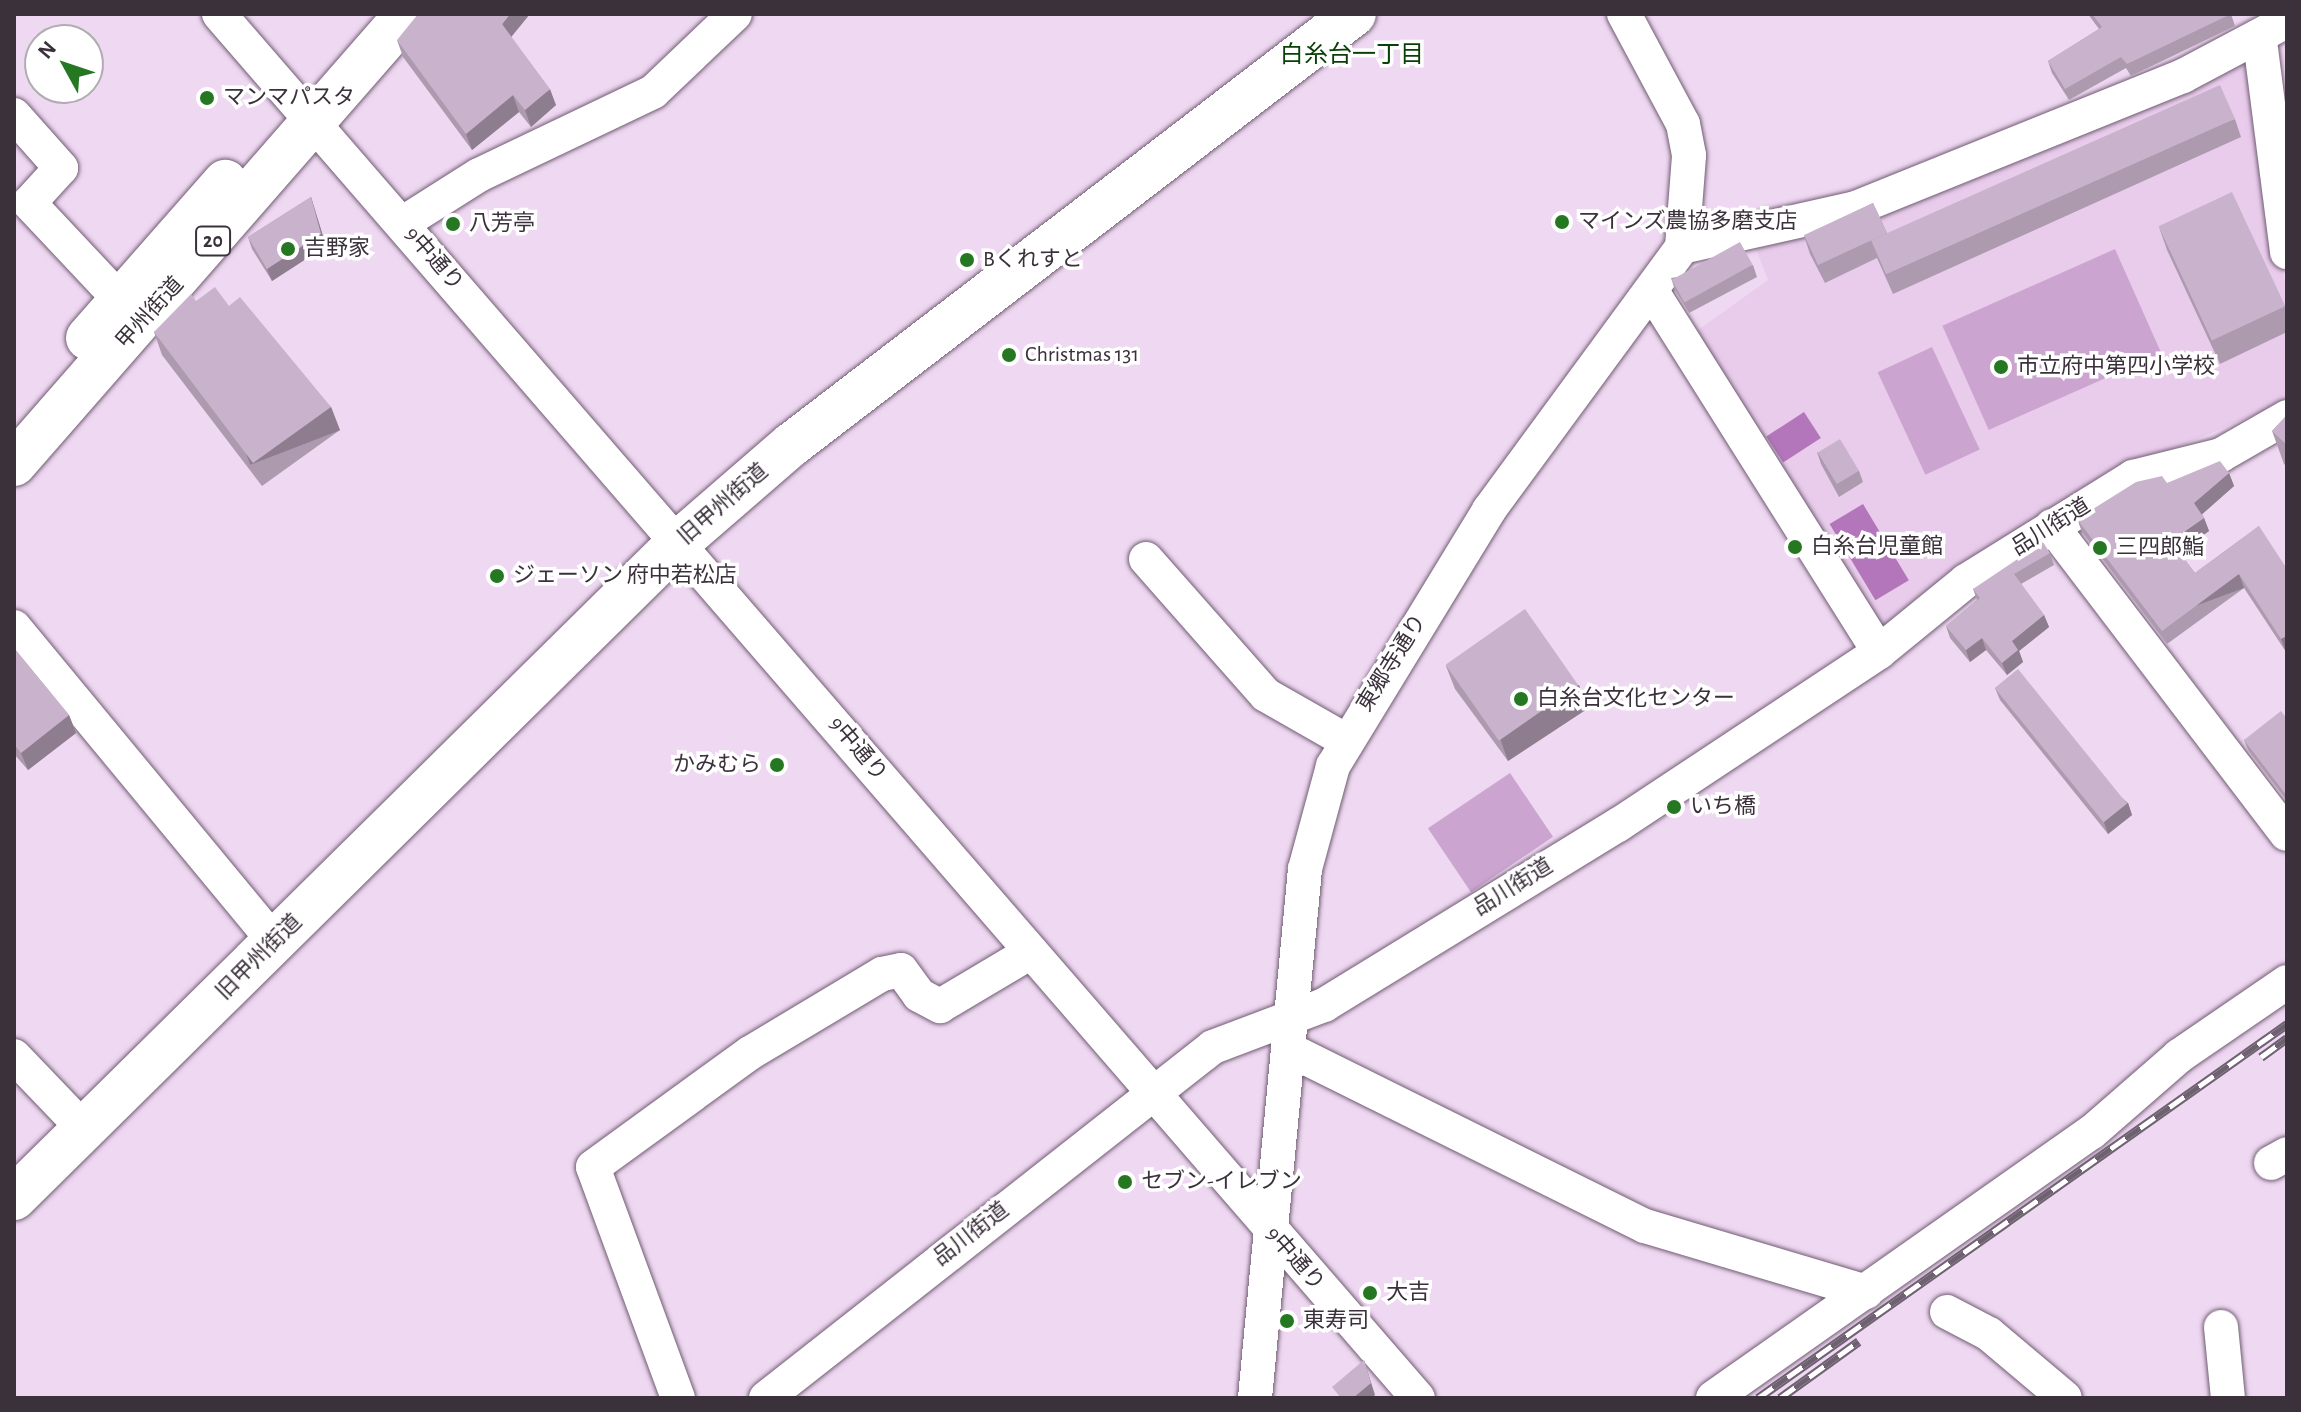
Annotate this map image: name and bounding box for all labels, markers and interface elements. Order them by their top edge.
north arrow [24,24,104,104]
text: N [34,37,60,63]
district label: 白糸台一丁目 [1280,42,1424,70]
place label: マンマパスタ [223,85,355,111]
marker: マンマパスタ [198,89,216,107]
place label: マインズ農協多磨支店 [1578,209,1798,235]
place label: 八芳亭 [469,211,535,237]
marker: マインズ農協多磨支店 [1553,213,1571,231]
marker: 八芳亭 [444,215,462,233]
street label: 9中通り [399,222,469,296]
road number: 20 [195,225,231,257]
place label: 吉野家 [304,236,370,262]
marker: 吉野家 [279,240,297,258]
place label: Bくれすと [983,247,1083,273]
marker: Bくれすと [958,251,976,269]
street label: 甲州街道 [111,271,189,355]
place label: Christmas 131 [1025,342,1139,368]
marker: Christmas 131 [1000,346,1018,364]
place label: 市立府中第四小学校 [2017,354,2215,380]
marker: 市立府中第四小学校 [1992,358,2010,376]
street label: 旧甲州街道 [673,458,773,550]
street label: 品川街道 [2007,492,2095,562]
place label: 白糸台児童館 [1811,534,1943,560]
place label: 三四郎鮨 [2116,535,2204,561]
marker: 白糸台児童館 [1786,538,1804,556]
marker: 三四郎鮨 [2091,539,2109,557]
place label: ジェーソン 府中若松店 [513,563,737,589]
marker: ジェーソン 府中若松店 [488,567,506,585]
street label: 東郷寺通り [1352,609,1432,717]
place label: 白糸台文化センター [1537,686,1735,712]
marker: 白糸台文化センター [1512,690,1530,708]
street label: 9中通り [823,711,893,787]
place label: かみむら [673,752,761,778]
marker: かみむら [768,756,786,774]
place label: いち橋 [1690,794,1756,820]
marker: いち橋 [1665,798,1683,816]
street label: 品川街道 [1469,852,1557,922]
street label: 旧甲州街道 [211,909,307,1005]
place label: セブン-イレブン [1141,1169,1302,1195]
marker: セブン-イレブン [1116,1173,1134,1191]
street label: 品川街道 [928,1197,1014,1271]
street label: 9中通り [1260,1222,1330,1296]
place label: 大吉 [1386,1280,1430,1306]
marker: 大吉 [1361,1284,1379,1302]
place label: 東寿司 [1303,1308,1369,1334]
marker: 東寿司 [1278,1312,1296,1330]

